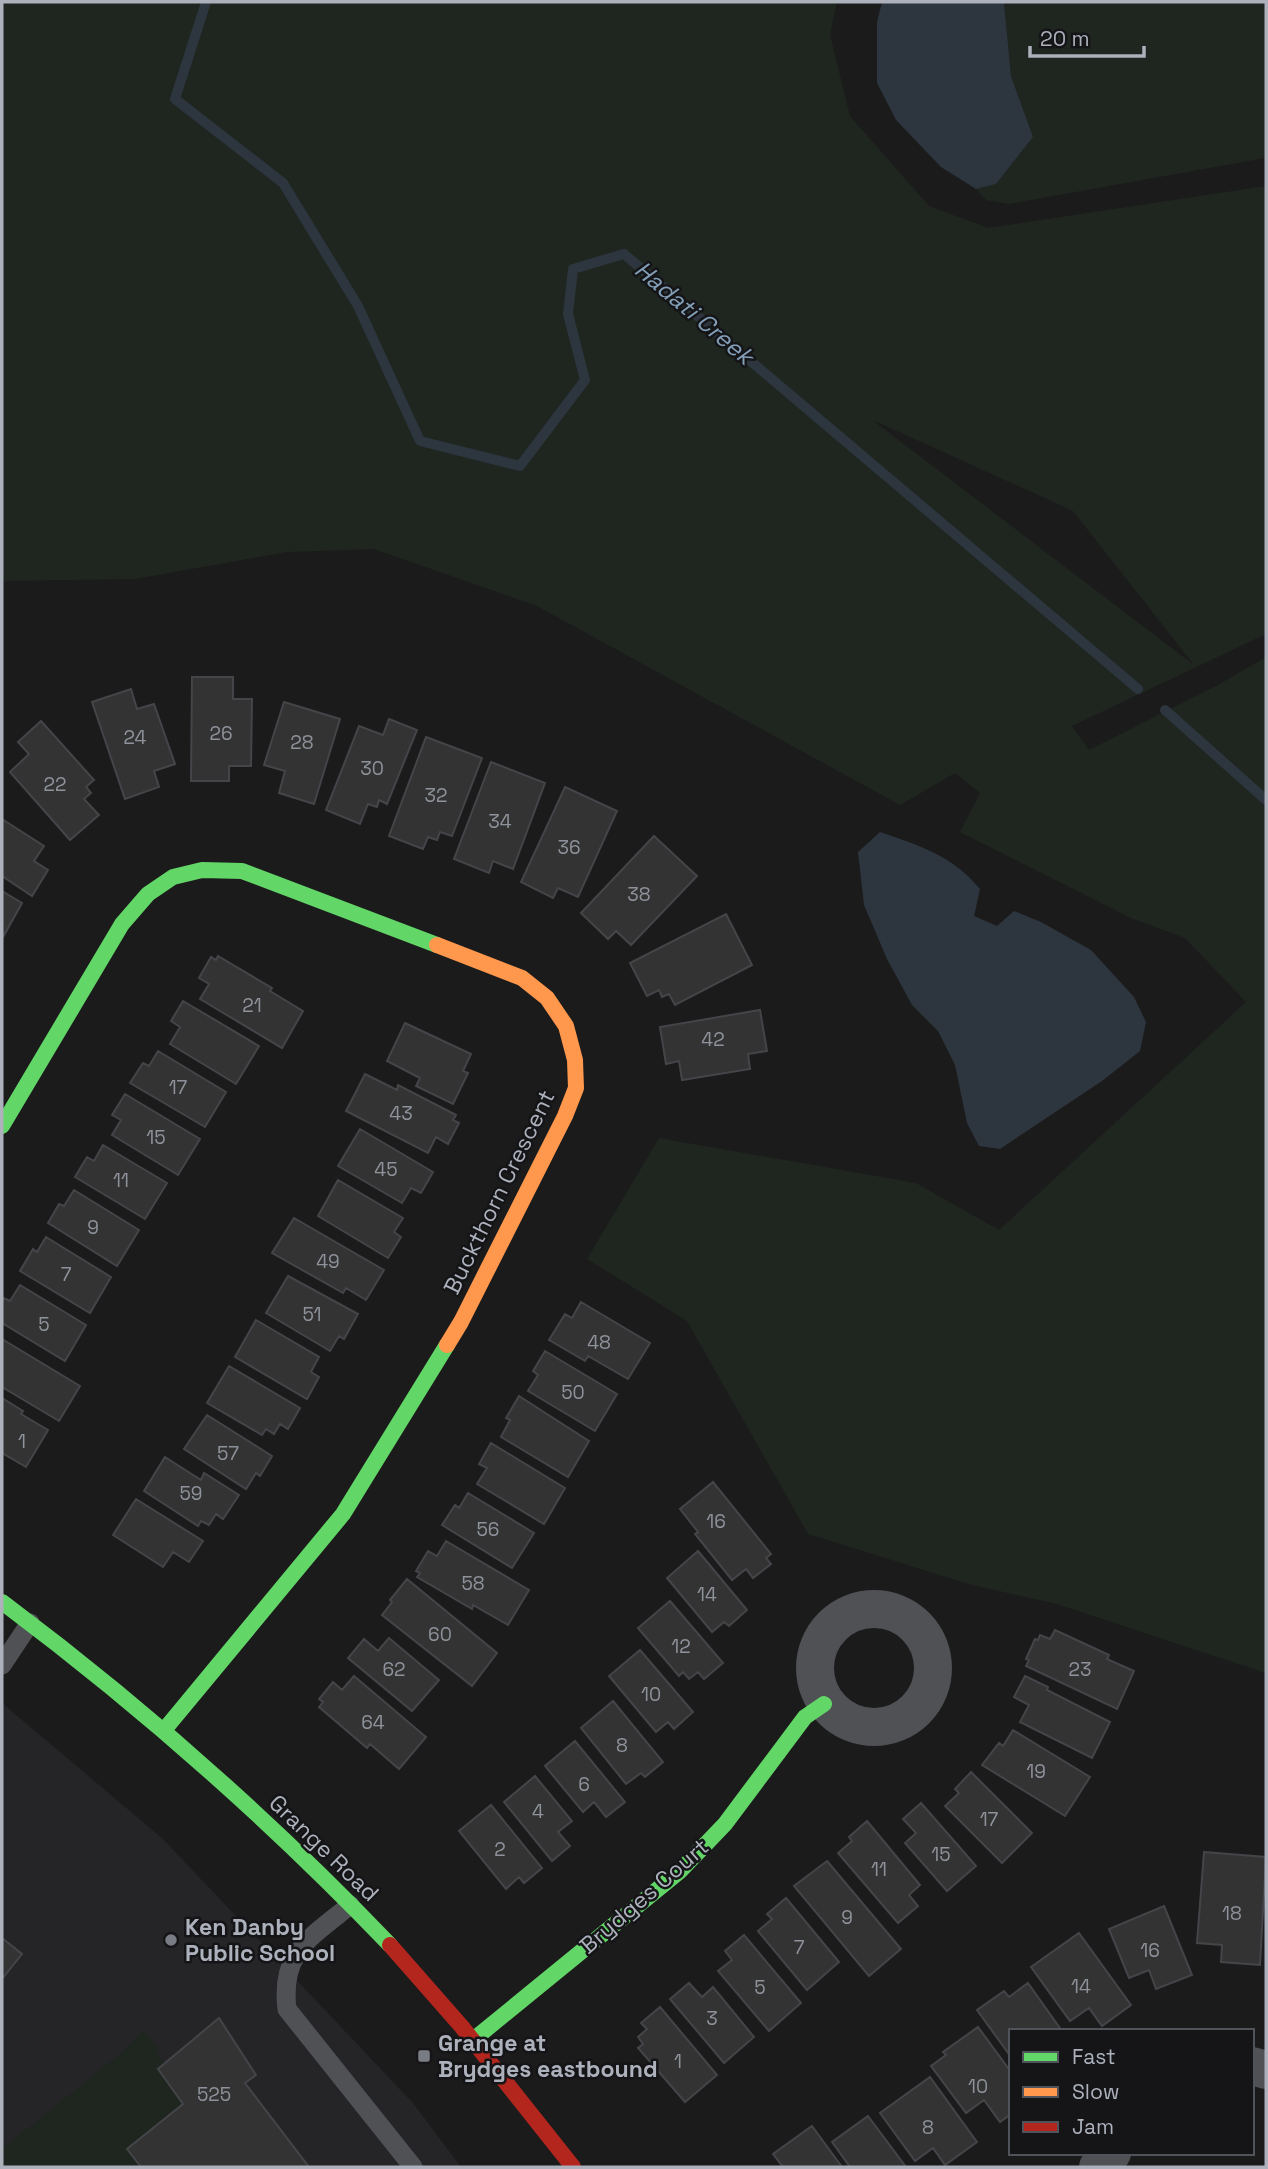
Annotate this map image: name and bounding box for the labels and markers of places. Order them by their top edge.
place label: Ken Danby Public School [185,1912,335,1968]
marker: Ken Danby Public School [163,1932,179,1948]
place label: Grange at Brydges eastbound [438,2028,658,2084]
marker: Grange at Brydges eastbound [416,2048,432,2064]

